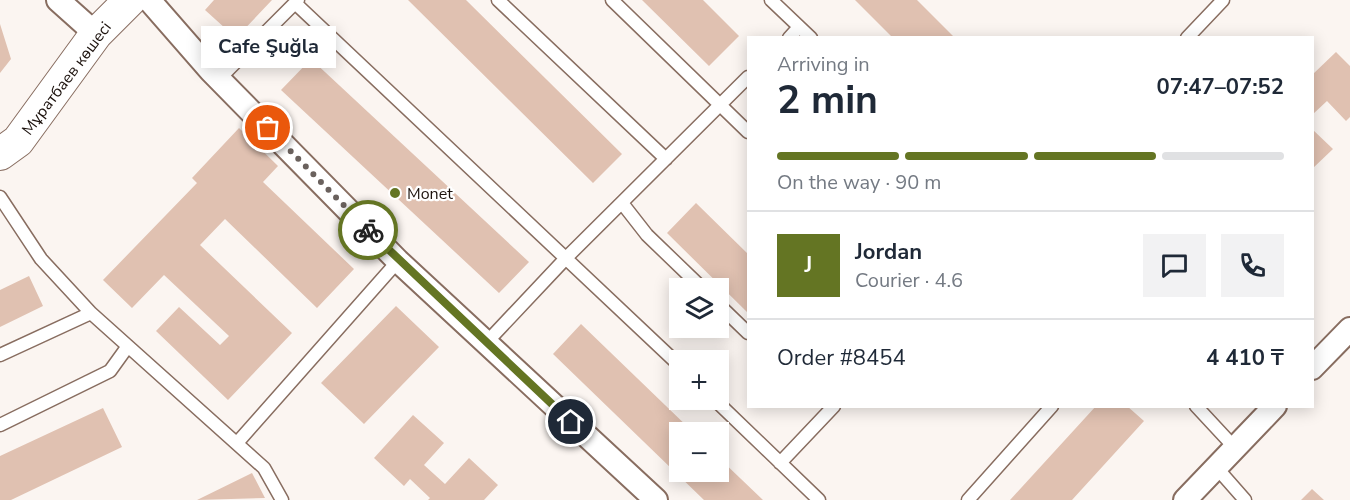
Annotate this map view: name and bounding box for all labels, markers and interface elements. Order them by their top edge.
street label: Мұратбаев көшесі [17,17,117,140]
callout: Cafe Şuğla [200,26,336,68]
text: Cafe Şuğla [218,33,319,60]
text: Arriving in [777,51,870,78]
text: 07:47–07:52 [1156,72,1284,102]
text: 2 min [777,74,878,127]
pin [242,102,293,153]
icon: bag [251,111,284,144]
text: On the way · 90 m [777,169,941,196]
place label: Monet [407,183,453,205]
marker: Monet [388,186,402,200]
courier [338,200,398,260]
icon: bike [352,214,385,247]
button: chat [1143,234,1206,297]
button: phone [1221,234,1284,297]
text: Jordan [855,237,922,267]
text: J [805,250,812,280]
text: Courier · 4.6 [855,267,963,294]
map controls [669,278,729,482]
button: layers [669,278,729,338]
text: Order #8454 [777,343,906,373]
text: 4 410 ₸ [1206,343,1284,373]
button: + [669,350,729,410]
pin [545,396,596,447]
icon: home [554,405,587,438]
button: − [669,422,729,482]

